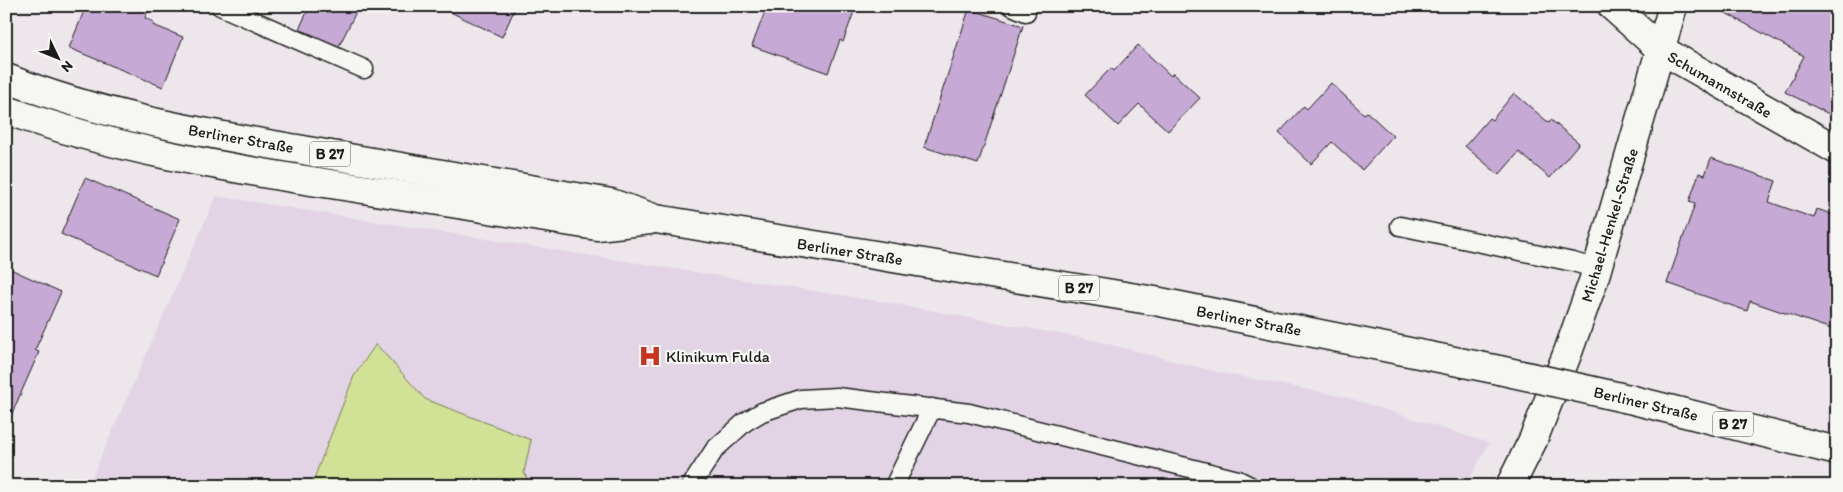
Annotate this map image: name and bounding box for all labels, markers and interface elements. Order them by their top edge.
north arrow [32,32,82,82]
street label: Schumannstraße [1664,47,1775,122]
text: N [58,57,77,76]
street label: Berliner Straße [187,120,295,157]
road number: B 27 [310,142,350,166]
street label: Michael-Henkel-Straße [1577,146,1642,304]
street label: Berliner Straße [796,234,904,269]
road number: B 27 [1059,276,1099,300]
street label: Berliner Straße [1195,301,1303,340]
hospital icon: Klinikum Fulda [637,343,663,369]
place label: Klinikum Fulda [666,347,770,366]
street label: Berliner Straße [1592,382,1700,425]
road number: B 27 [1713,412,1753,436]

